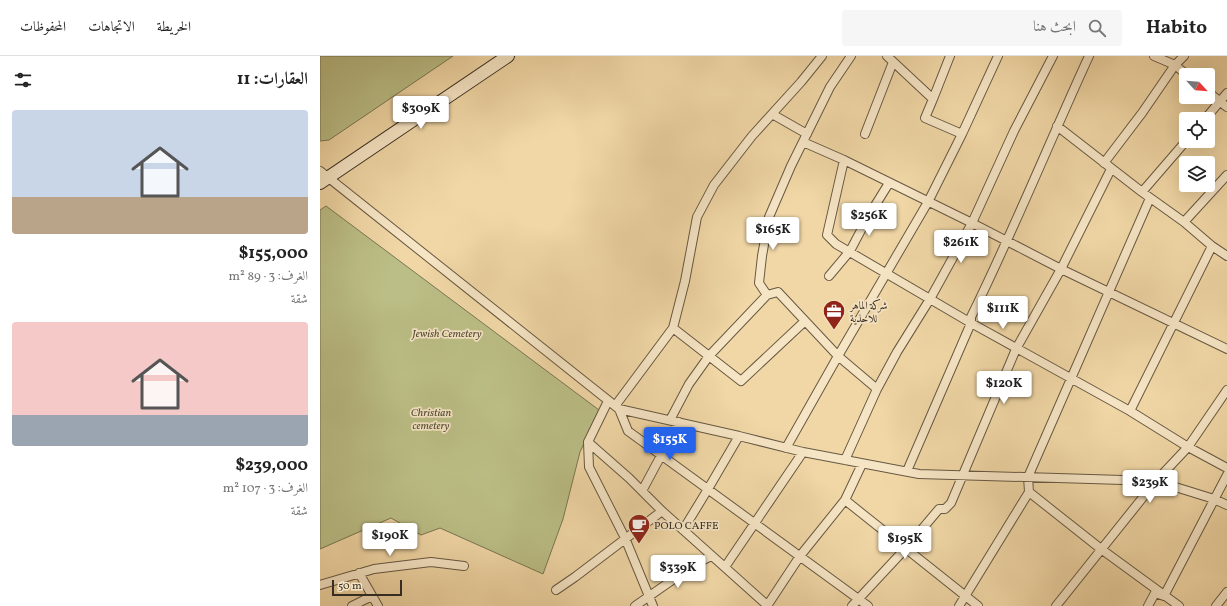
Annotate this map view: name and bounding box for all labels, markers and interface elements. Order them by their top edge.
search box [842,10,1122,46]
text: Habito [1146,15,1207,41]
text: ابحث هنا [1033,17,1076,38]
icon: search [1086,17,1108,39]
text: المحفوظات [20,18,66,37]
text: الاتجاهات [88,18,135,37]
text: الخريطة [157,18,191,37]
text: العقارات: 11 [237,68,308,91]
north arrow [1179,68,1215,104]
map controls [1179,68,1215,192]
icon: filters [12,69,34,91]
pin: $309K [393,96,449,130]
text: $309K [402,100,440,118]
button: locate [1179,112,1215,148]
icon: home [124,136,196,208]
button: layers [1179,156,1215,192]
pin: $256K [841,203,897,237]
text: $256K [851,207,887,225]
pin: $165K [745,217,801,251]
text: $165K [755,221,791,239]
pin: $261K [933,230,989,264]
text: $261K [943,234,979,252]
text: $155,000 [239,242,308,265]
text: الغرف: 3 · 89 m² [229,268,308,286]
text: شقة [291,291,308,309]
pin: $111K [975,296,1031,330]
office icon: شركة الماهر للاحذية [821,298,847,331]
place label: شركة الماهر للاحذية [849,298,888,327]
text: $111K [987,300,1019,318]
park label: Jewish Cemetery [411,327,482,342]
icon: home [124,348,196,420]
pin: $120K [976,371,1032,405]
text: $120K [986,375,1022,393]
park label: Christian cemetery [411,406,452,434]
pin: $155K [642,427,698,461]
text: $155K [653,431,687,449]
text: $239,000 [235,454,308,477]
pin: $239K [1122,470,1178,504]
text: $239K [1132,474,1168,492]
text: الغرف: 3 · 107 m² [223,480,308,498]
text: شقة [291,503,308,521]
cafe icon: POLO CAFFE [626,512,652,545]
place label: POLO CAFFE [654,519,719,534]
pin: $190K [362,523,418,557]
pin: $195K [877,526,933,560]
text: $190K [371,527,409,545]
text: $195K [887,530,923,548]
pin: $339K [650,555,706,589]
text: $339K [660,559,696,577]
scale bar [332,578,402,597]
text: 50 m [338,579,362,594]

